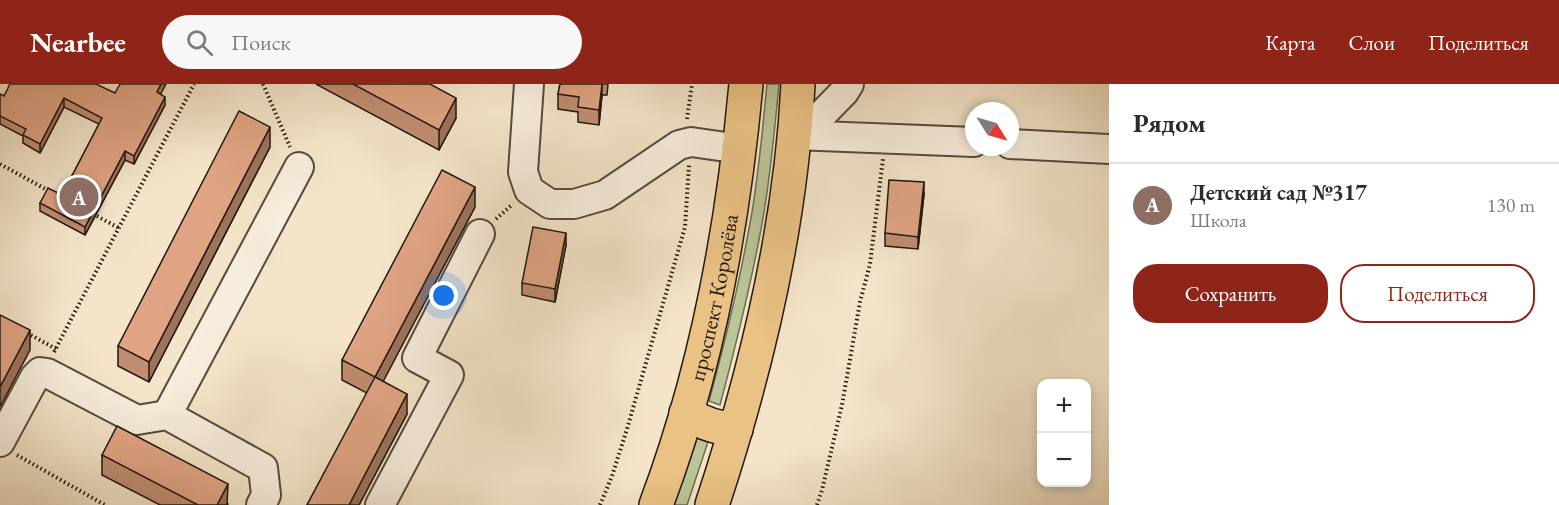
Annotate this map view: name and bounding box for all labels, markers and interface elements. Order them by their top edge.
search box [162,15,582,69]
text: Nearbee [30,24,126,60]
icon: search [183,26,216,59]
text: Поиск [231,28,291,57]
text: Карта [1265,29,1315,56]
text: Слои [1348,29,1395,56]
text: Поделиться [1428,29,1529,56]
north arrow [965,102,1019,156]
text: Рядом [1133,106,1206,140]
pin: A [60,174,98,220]
text: Детский сад №317 [1190,178,1367,207]
text: A [1145,192,1160,218]
text: 130 m [1487,192,1535,218]
text: Школа [1190,207,1247,233]
street label: проспект Королёва [682,212,745,384]
button: Сохранить [1133,264,1328,323]
button: Поделиться [1340,264,1535,323]
your location [429,281,458,310]
map controls [1037,379,1091,487]
button: + [1037,379,1091,433]
button: − [1037,433,1091,487]

